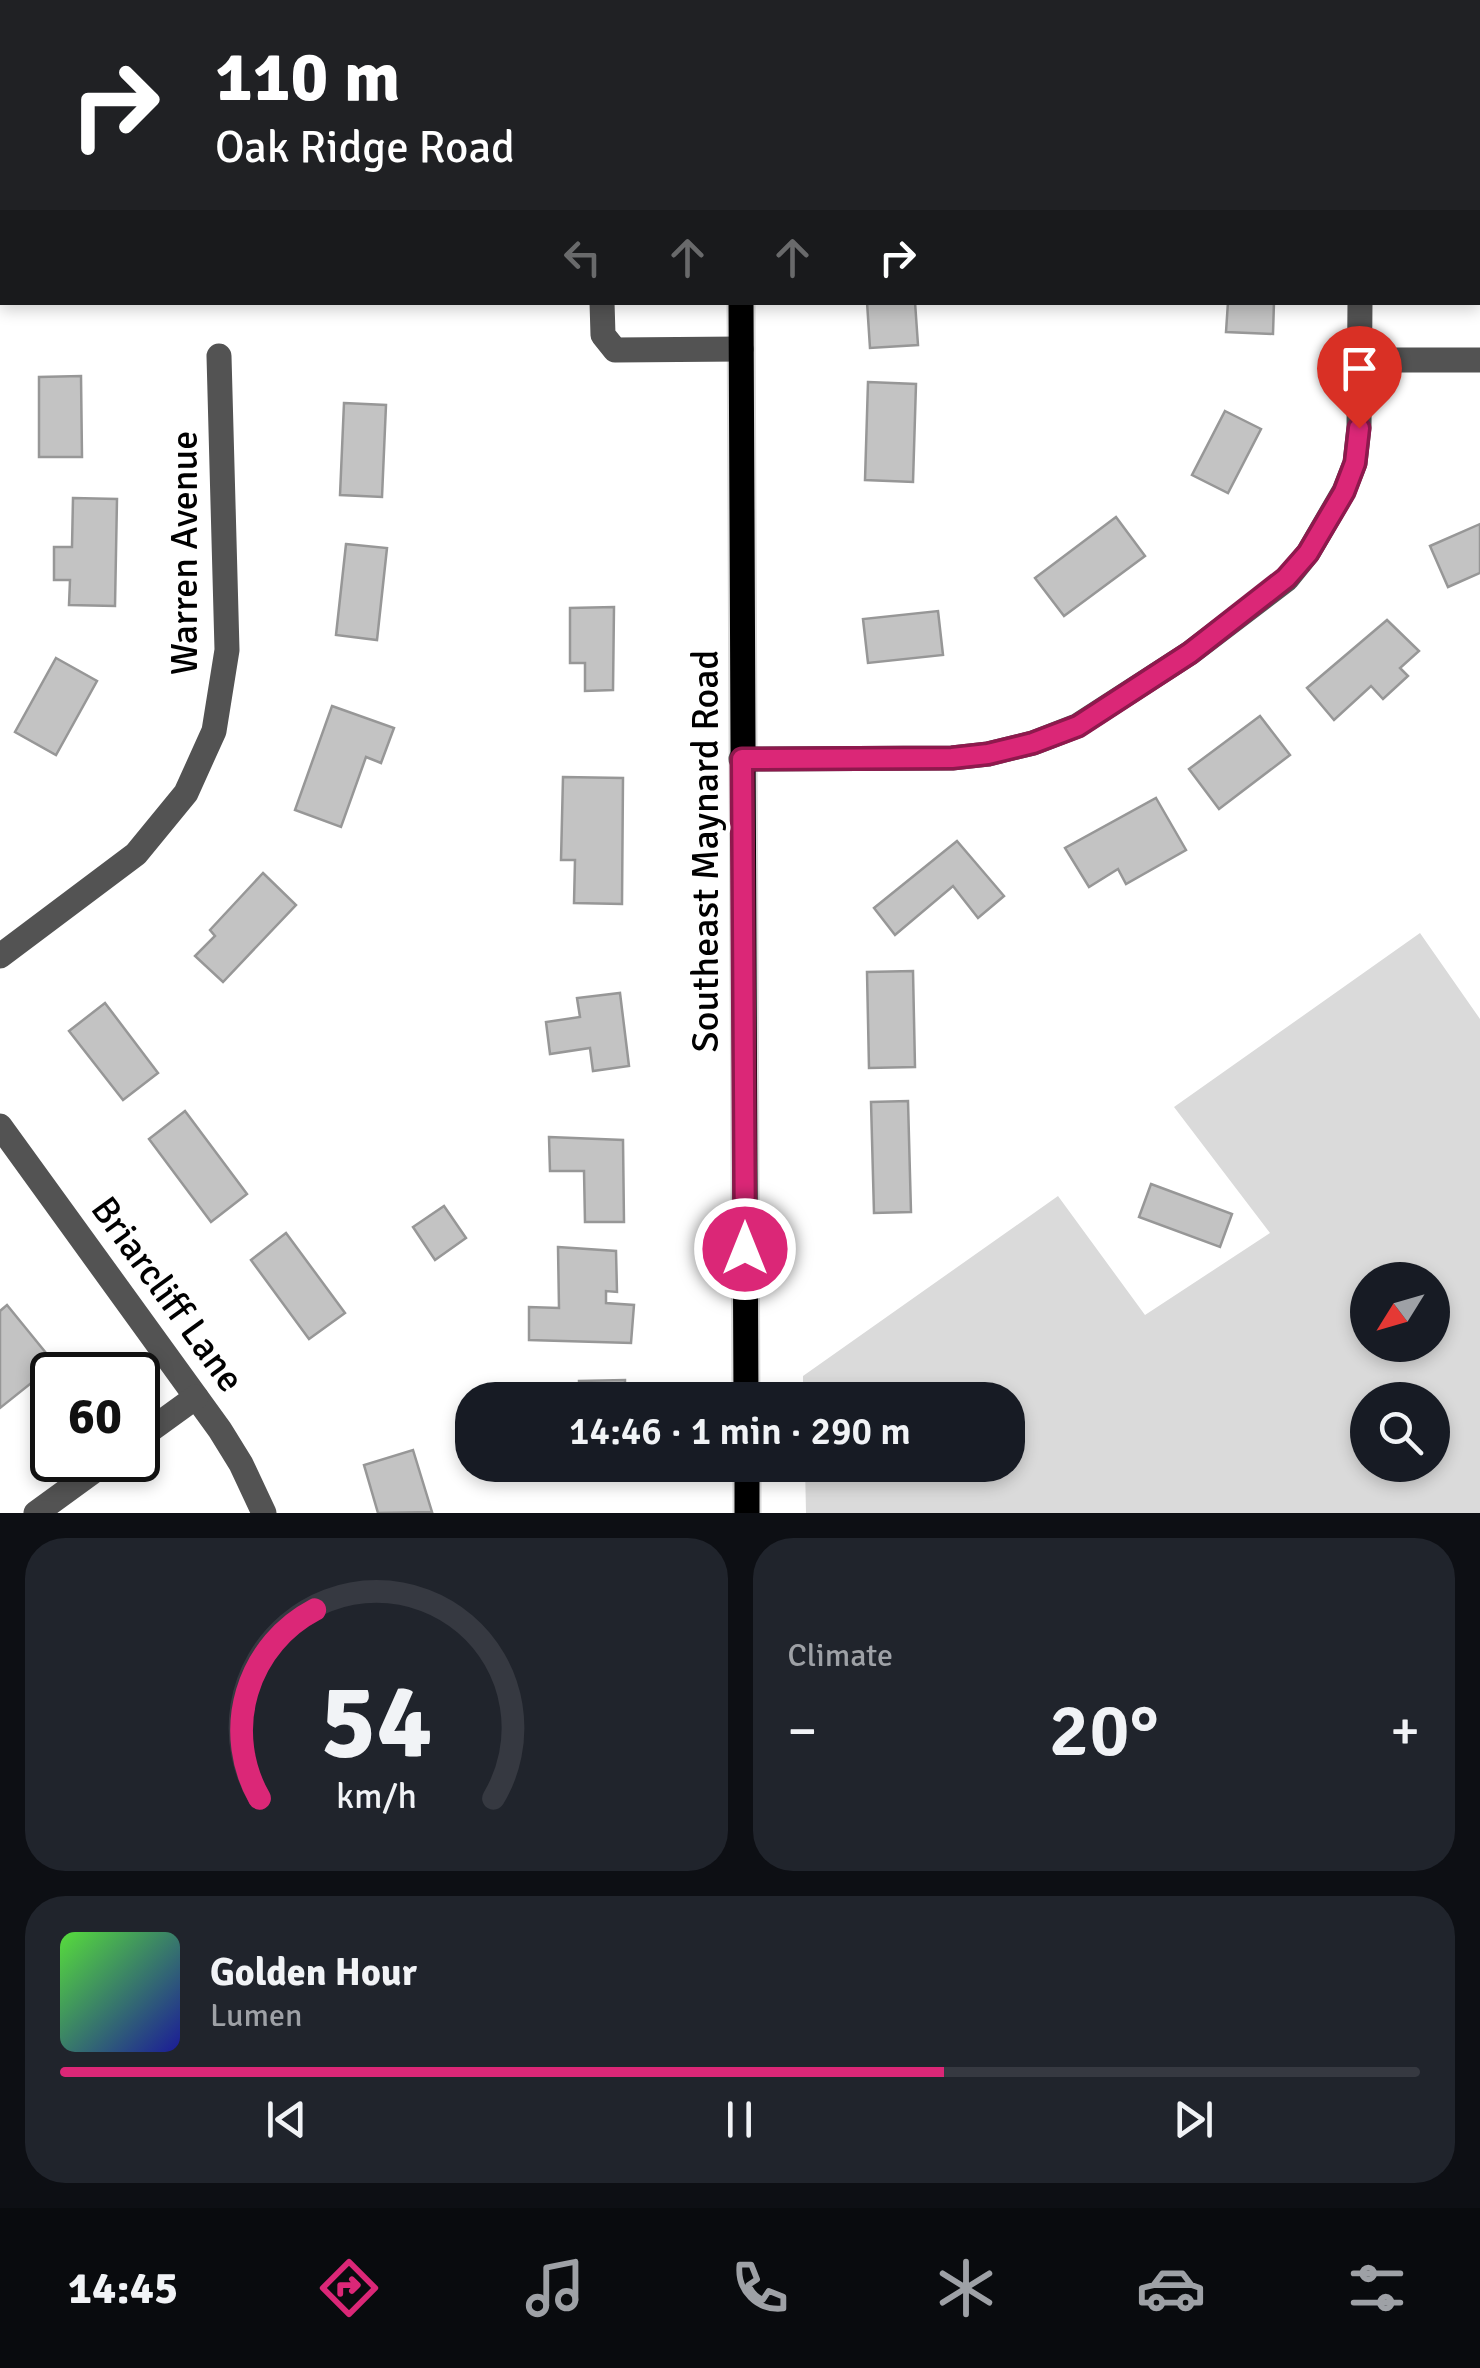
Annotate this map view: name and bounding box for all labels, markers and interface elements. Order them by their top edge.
text: 110 m [215,34,400,120]
icon: right [50,40,180,170]
text: Oak Ridge Road [215,120,515,175]
icon: left [555,230,610,285]
icon: ahead [660,230,715,285]
icon: ahead [765,230,820,285]
icon: right [870,230,925,285]
pin [1317,326,1402,429]
icon: arrive [1332,341,1387,396]
street label: Warren Avenue [161,431,208,675]
street label: Southeast Maynard Road [682,650,729,1052]
street label: Briarcliff Lane [81,1187,254,1401]
position arrow [693,1197,797,1301]
north arrow [1350,1262,1450,1362]
map controls [1350,1262,1450,1482]
speed limit sign: 60 [30,1352,160,1482]
button: search [1350,1382,1450,1482]
text: 14:46 · 1 min · 290 m [569,1408,911,1455]
text: Climate [788,1636,893,1675]
text: 54 [320,1658,432,1786]
text: 20° [1049,1684,1159,1777]
text: − [788,1697,817,1765]
text: + [1390,1697,1420,1765]
text: km/h [336,1774,417,1818]
text: Golden Hour [210,1949,417,1996]
text: Lumen [210,1996,302,2035]
icon: previous [259,2092,314,2147]
icon: pause [712,2092,767,2147]
icon: next [1166,2092,1221,2147]
icon: directions [314,2253,384,2323]
icon: music [520,2253,590,2323]
icon: phone [725,2253,795,2323]
icon: climate [931,2253,1001,2323]
icon: car [1136,2253,1206,2323]
icon: filters [1342,2253,1412,2323]
text: 14:45 [68,2261,178,2316]

